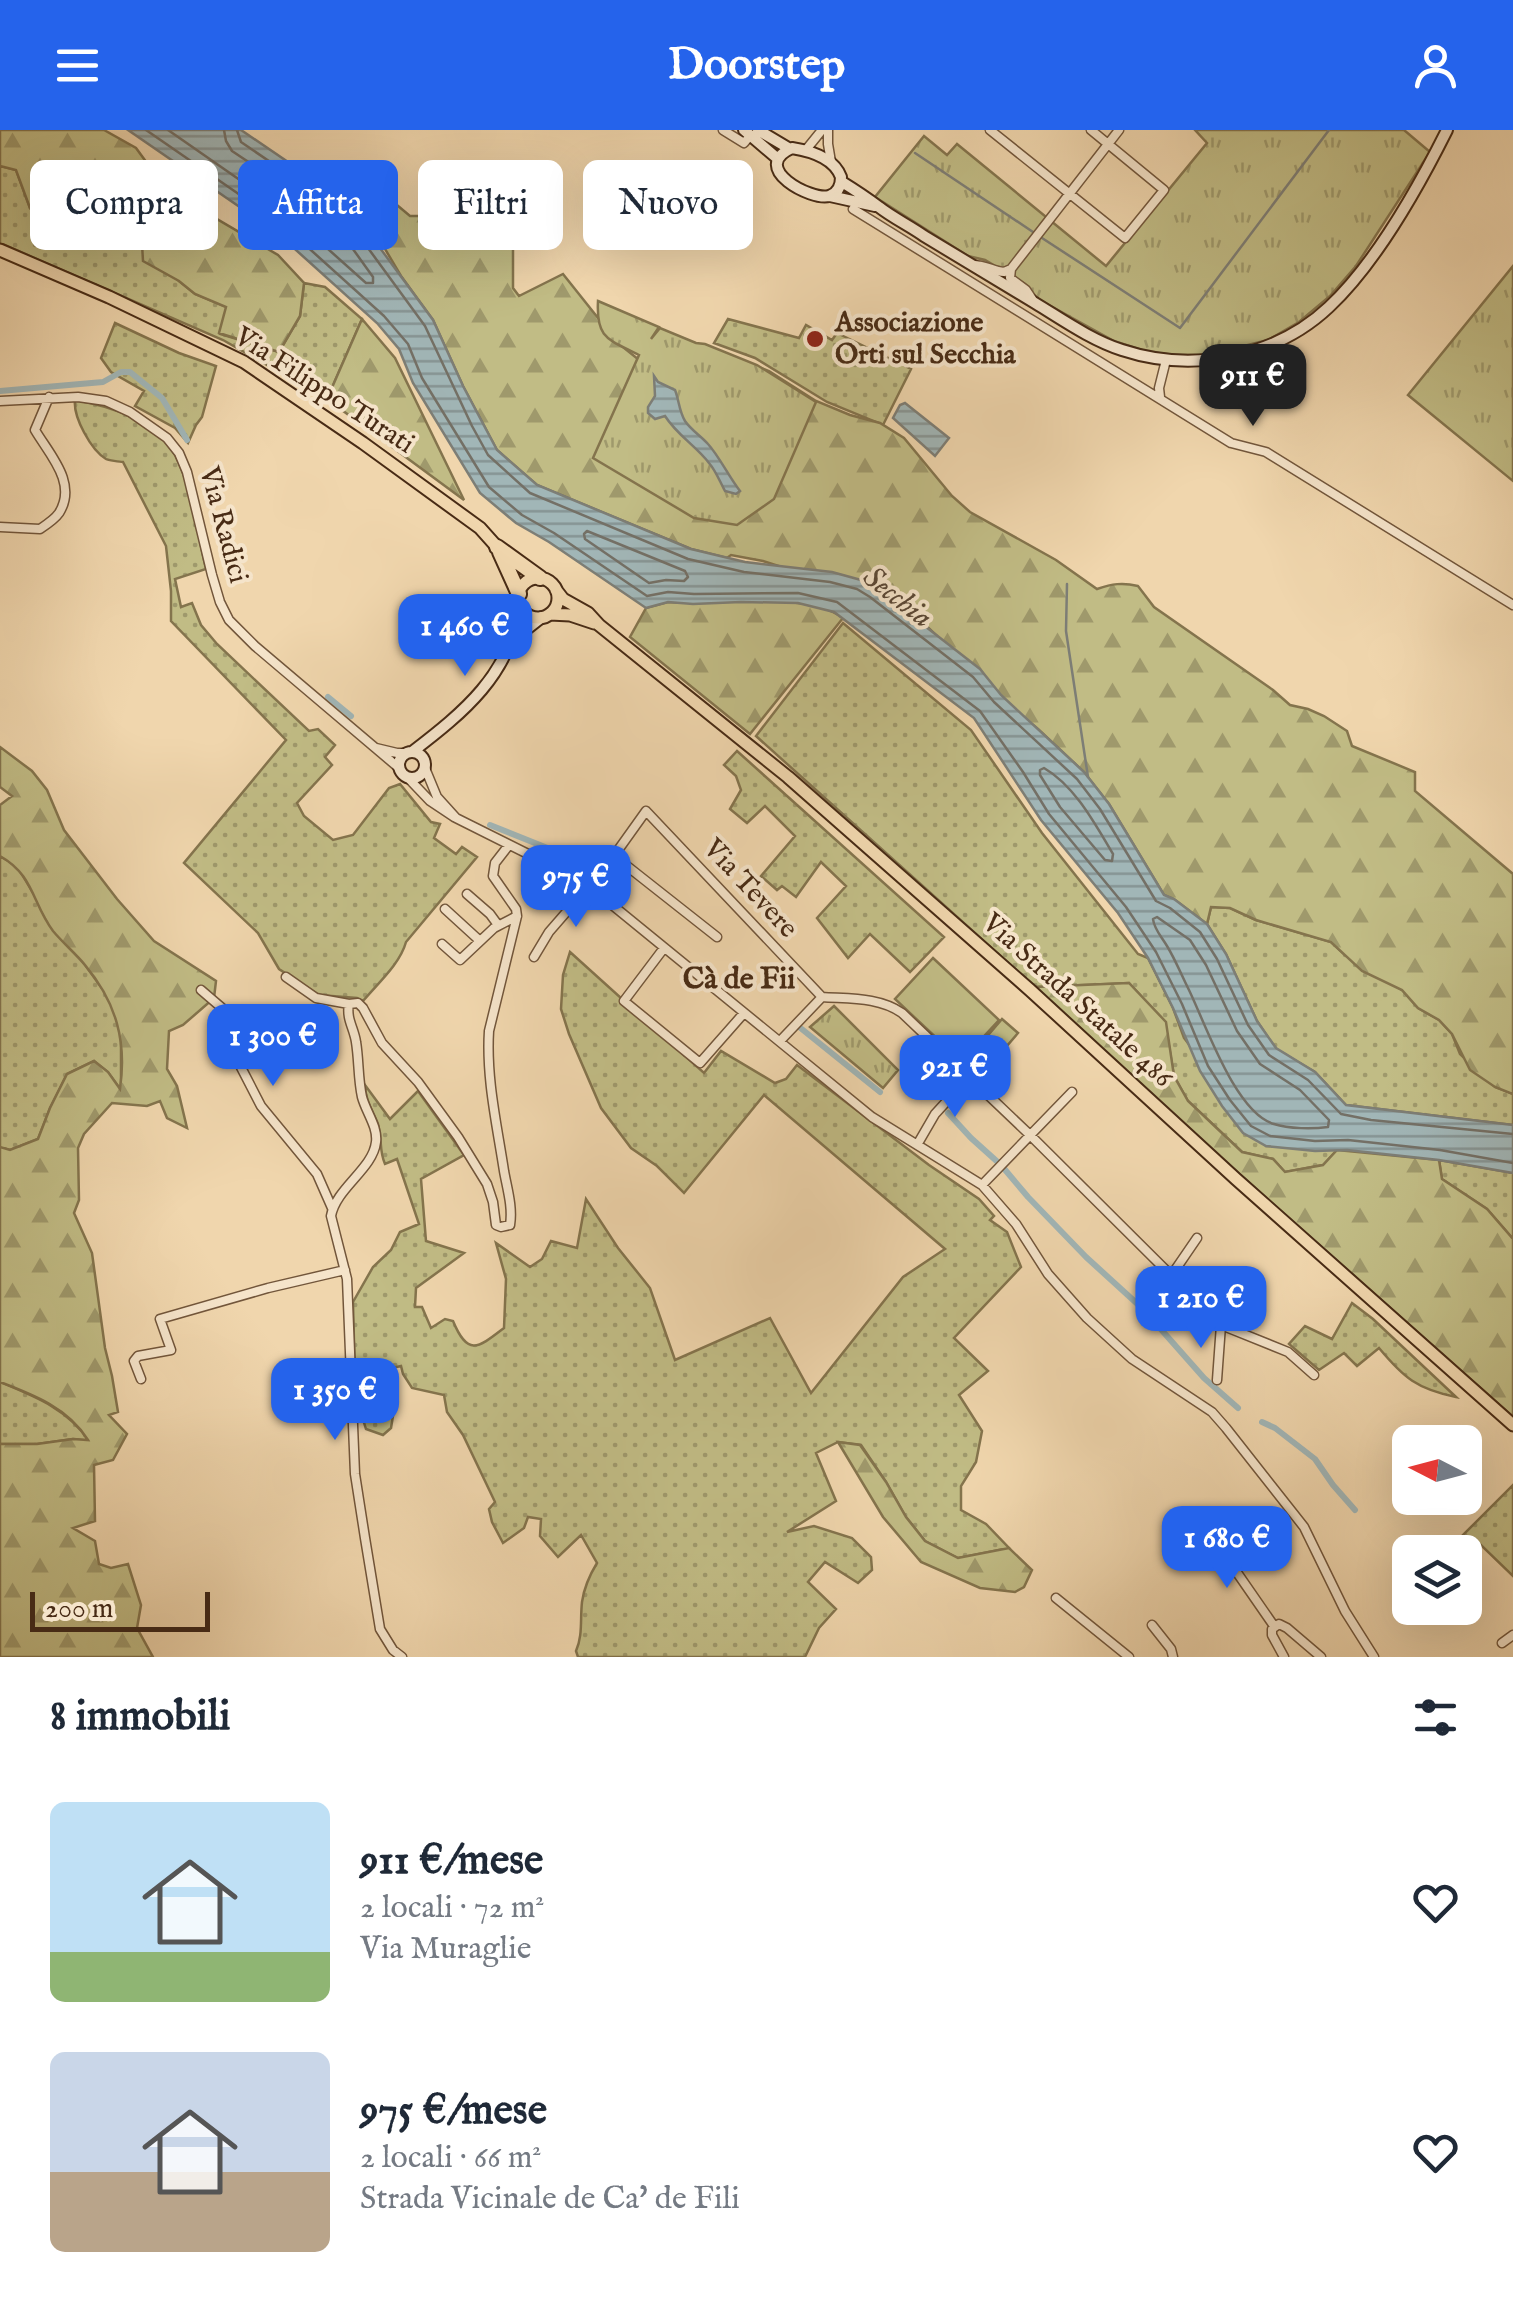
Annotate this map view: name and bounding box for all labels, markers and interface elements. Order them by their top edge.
text: Doorstep [668,37,845,94]
icon: menu [50,38,105,93]
icon: person [1408,38,1463,93]
chip: Compra [30,160,218,250]
chip: Affitta [238,160,398,250]
chip: Filtri [418,160,563,250]
chip: Nuovo [583,160,753,250]
place label: Associazione Orti sul Secchia [834,306,1016,373]
street label: Via Filippo Turati [226,319,421,462]
marker: Associazione Orti sul Secchia [804,328,826,350]
pin: 911 € [1183,344,1323,429]
text: 911 € [1221,356,1285,397]
street label: Via Radici [190,462,255,587]
water label: Secchia [854,559,940,637]
pin: 1 460 € [373,594,557,679]
text: 1 460 € [420,606,510,647]
street label: Via Tevere [695,831,805,946]
pin: 975 € [506,845,646,930]
text: 975 € [543,857,609,898]
street label: Via Strada Statale 486 [974,906,1180,1097]
district label: Cà de Fii [683,961,795,999]
pin: 1 300 € [181,1004,365,1089]
text: 1 300 € [229,1016,317,1057]
pin: 921 € [885,1035,1025,1120]
text: 921 € [922,1047,988,1088]
pin: 1 210 € [1109,1266,1293,1351]
text: 1 210 € [1157,1278,1245,1319]
pin: 1 350 € [243,1358,427,1443]
text: 1 350 € [293,1370,377,1411]
north arrow [1392,1425,1482,1515]
map controls [1392,1425,1482,1625]
pin: 1 680 € [1135,1506,1319,1591]
text: 1 680 € [1184,1518,1270,1559]
button: layers [1392,1535,1482,1625]
scale bar [30,1587,210,1632]
text: 200 m [45,1592,113,1627]
icon: filters [1408,1690,1463,1745]
text: 8 immobili [50,1691,231,1744]
text: 911 €/mese [360,1835,543,1888]
icon: home [130,1842,250,1962]
icon: heart [1408,1875,1463,1930]
text: 2 locali · 72 m² [360,1888,544,1929]
text: Via Muraglie [360,1929,531,1970]
text: 975 €/mese [360,2085,547,2138]
icon: home [130,2092,250,2212]
icon: heart [1408,2125,1463,2180]
text: 2 locali · 66 m² [360,2138,541,2179]
text: Strada Vicinale de Ca' de Fili [360,2179,740,2220]

